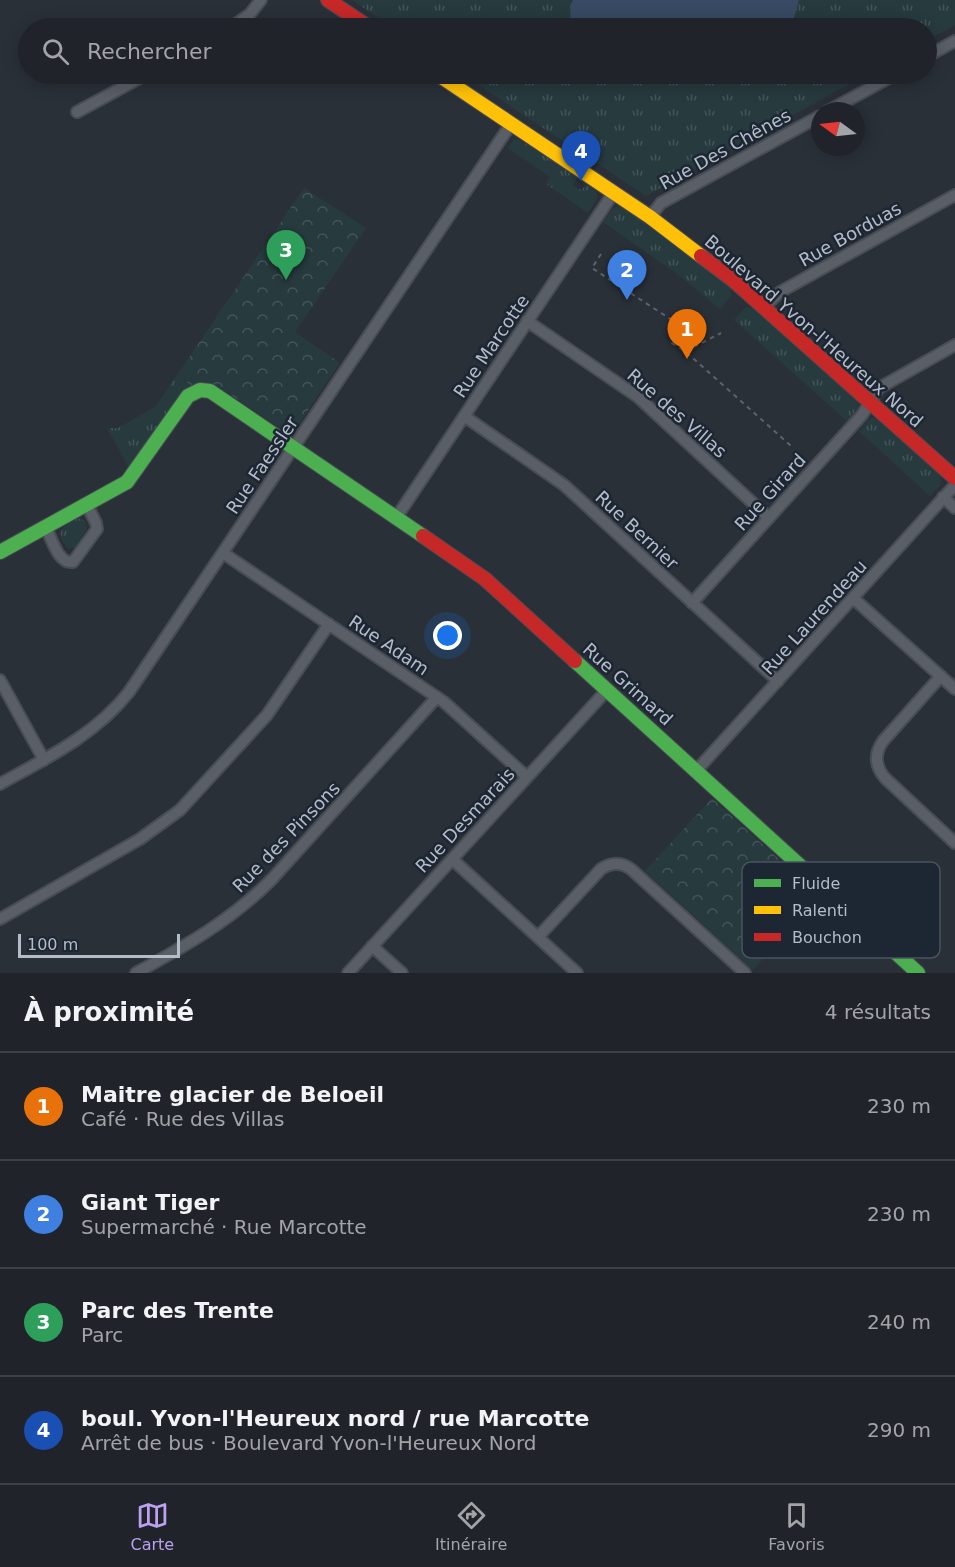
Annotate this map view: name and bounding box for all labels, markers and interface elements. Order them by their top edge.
search box [18,18,937,84]
icon: search [39,35,72,68]
text: Rechercher [87,39,212,64]
north arrow [811,102,865,156]
street label: Rue Des Chênes [656,104,794,194]
pin: 4 [562,132,600,181]
street label: Rue Borduas [795,197,905,271]
pin: 3 [266,230,306,280]
street label: Boulevard Yvon-l'Heureux Nord [701,231,927,431]
pin: 2 [608,250,646,300]
street label: Rue Marcotte [449,291,533,401]
pin: 1 [668,310,706,359]
street label: Rue des Villas [623,364,731,462]
street label: Rue Faessler [222,412,303,518]
street label: Rue Girard [730,449,810,535]
street label: Rue Bernier [591,486,683,574]
street label: Rue Laurendeau [757,555,871,679]
street label: Rue Adam [345,611,433,679]
your location [433,621,462,650]
street label: Rue Grimard [579,638,677,730]
street label: Rue Desmarais [411,763,519,877]
street label: Rue des Pinsons [228,777,344,897]
legend [742,862,940,958]
text: Fluide [792,874,840,893]
text: Ralenti [792,901,848,920]
text: Bouchon [792,928,862,947]
scale bar [18,931,180,959]
text: 100 m [27,935,78,954]
text: À proximité [24,997,194,1027]
text: 4 résultats [825,1000,931,1024]
text: Maitre glacier de Beloeil [81,1082,384,1107]
text: 1 [37,1094,50,1118]
text: 230 m [867,1094,931,1118]
text: Café · Rue des Villas [81,1107,284,1131]
text: Giant Tiger [81,1190,219,1215]
text: 2 [37,1202,50,1226]
text: 230 m [867,1202,931,1226]
text: Supermarché · Rue Marcotte [81,1215,367,1239]
text: Parc des Trente [81,1298,274,1323]
text: 3 [37,1310,50,1334]
text: 240 m [867,1310,931,1334]
text: Parc [81,1323,123,1347]
text: boul. Yvon-l'Heureux nord / rue Marcotte [81,1406,589,1431]
text: 4 [37,1418,50,1442]
text: 290 m [867,1418,931,1442]
text: Arrêt de bus · Boulevard Yvon-l'Heureux Nord [81,1431,537,1455]
tab: Carte [130,1499,174,1554]
tab: Itinéraire [435,1499,507,1554]
tab: Favoris [768,1499,825,1554]

